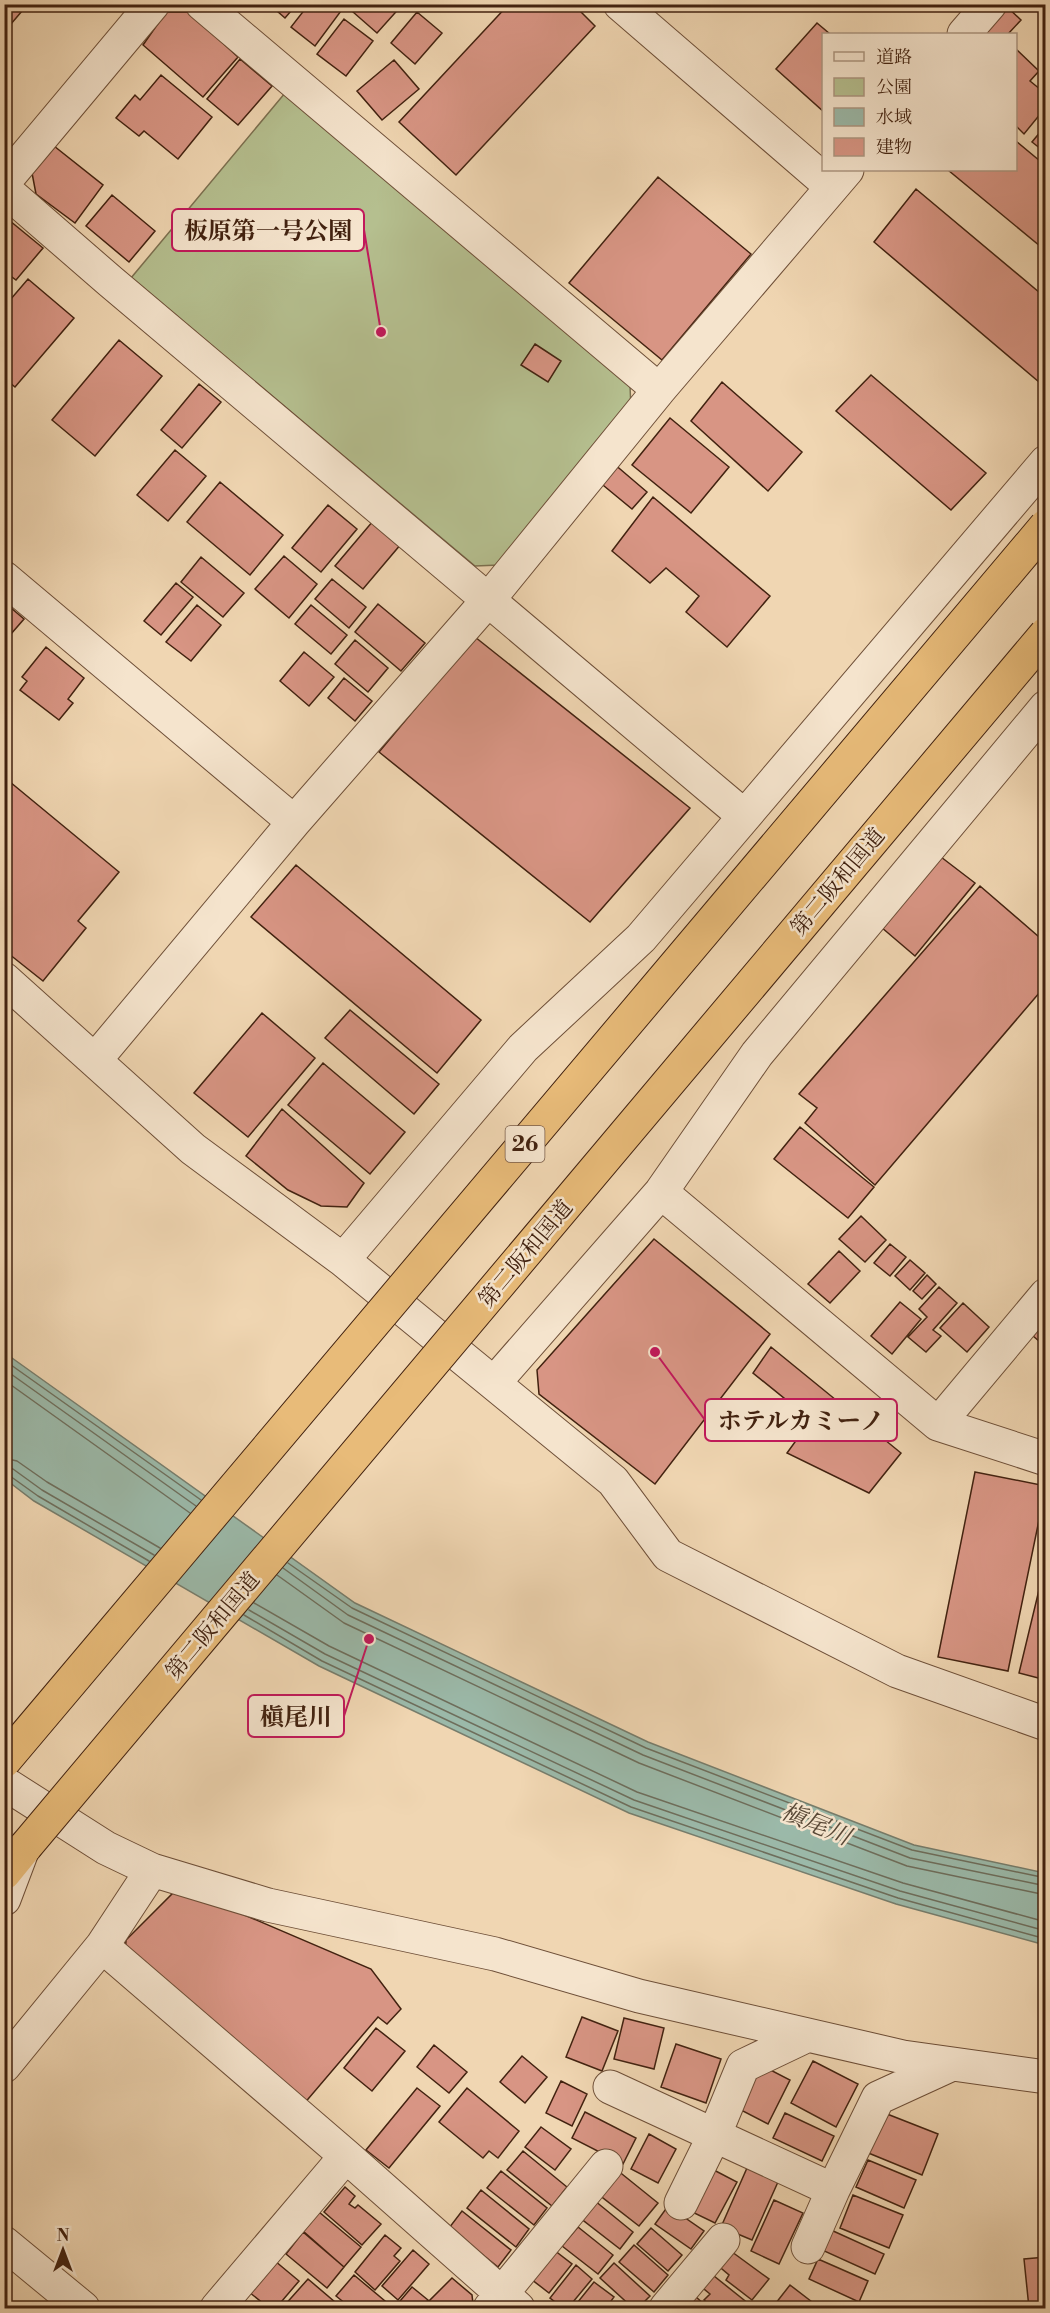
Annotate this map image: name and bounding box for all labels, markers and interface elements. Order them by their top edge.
legend [822,33,1017,171]
text: 道路 [876,46,912,69]
text: 公園 [876,76,912,99]
text: 水域 [876,106,912,129]
text: 建物 [876,136,912,159]
callout: 板原第一号公園 [172,209,364,251]
text: 板原第一号公園 [184,217,352,247]
street label: 第二阪和国道 [785,823,891,941]
road number: 26 [506,1126,544,1162]
street label: 第二阪和国道 [473,1195,579,1313]
callout: ホテルカミーノ [705,1399,897,1441]
text: ホテルカミーノ [718,1407,884,1437]
street label: 第二阪和国道 [160,1567,266,1685]
callout: 槇尾川 [248,1695,344,1737]
text: 槇尾川 [260,1703,332,1733]
water label: 槇尾川 [777,1797,857,1854]
north arrow [33,2220,93,2280]
text: N [57,2226,70,2246]

